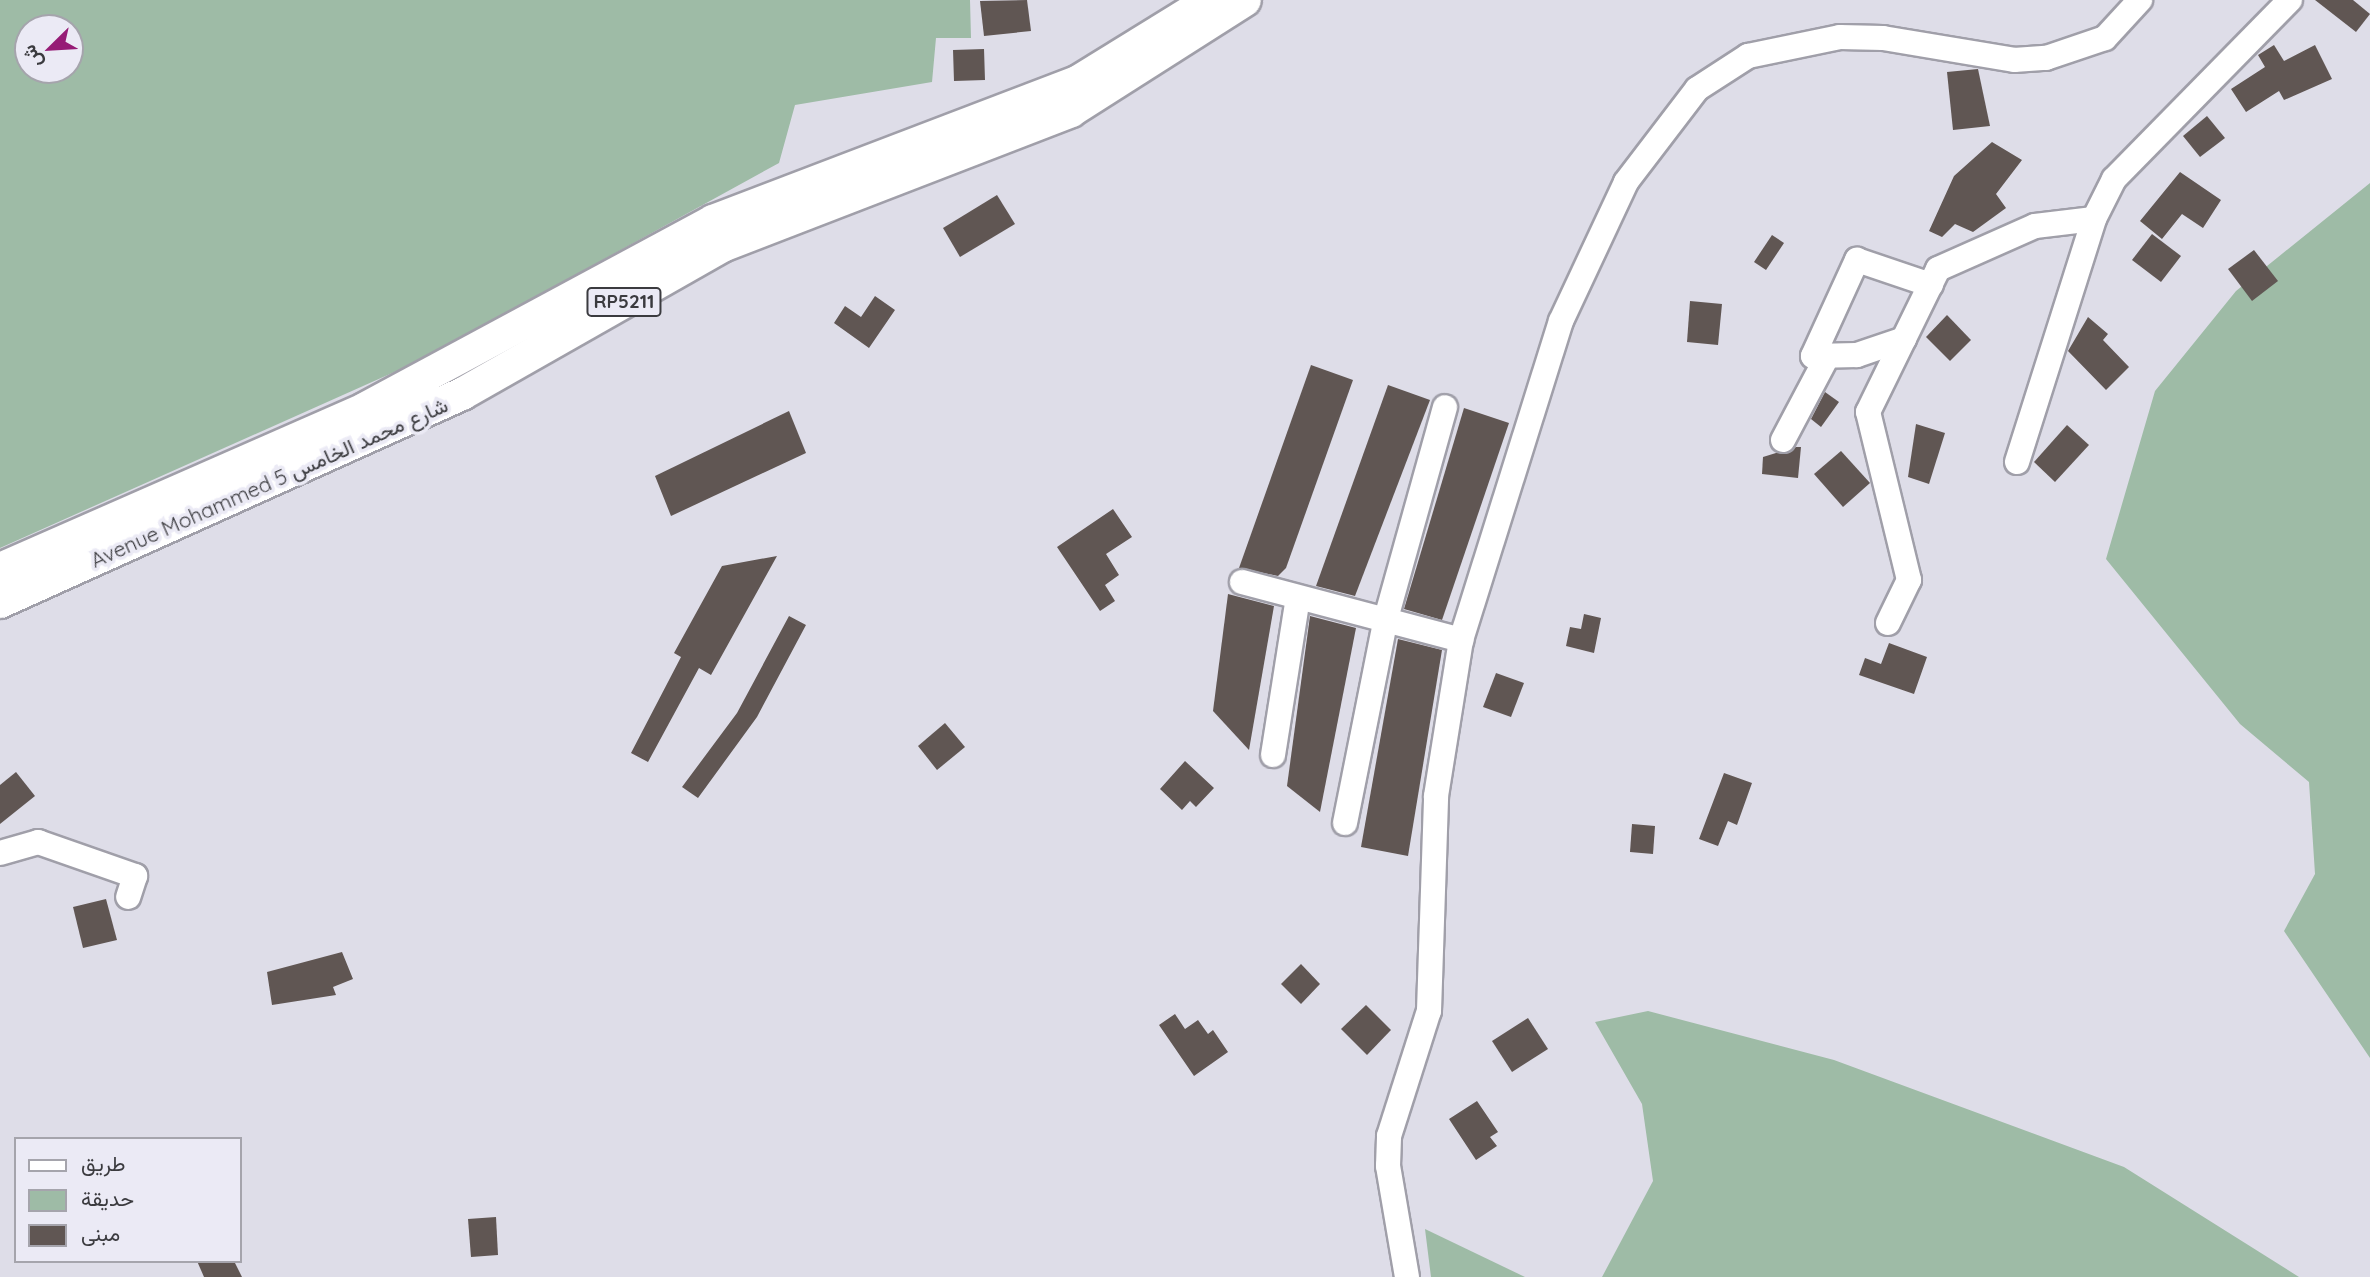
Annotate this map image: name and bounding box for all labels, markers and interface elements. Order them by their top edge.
north arrow [14,14,84,84]
text: ش [16,41,47,72]
road number: RP5211 [586,286,662,318]
street label: Avenue Mohammed 5 شارع محمد الخامس [86,392,452,572]
legend [14,1137,242,1263]
text: طريق [81,1150,126,1176]
text: حديقة [81,1185,134,1211]
text: مبنى [81,1220,120,1246]

